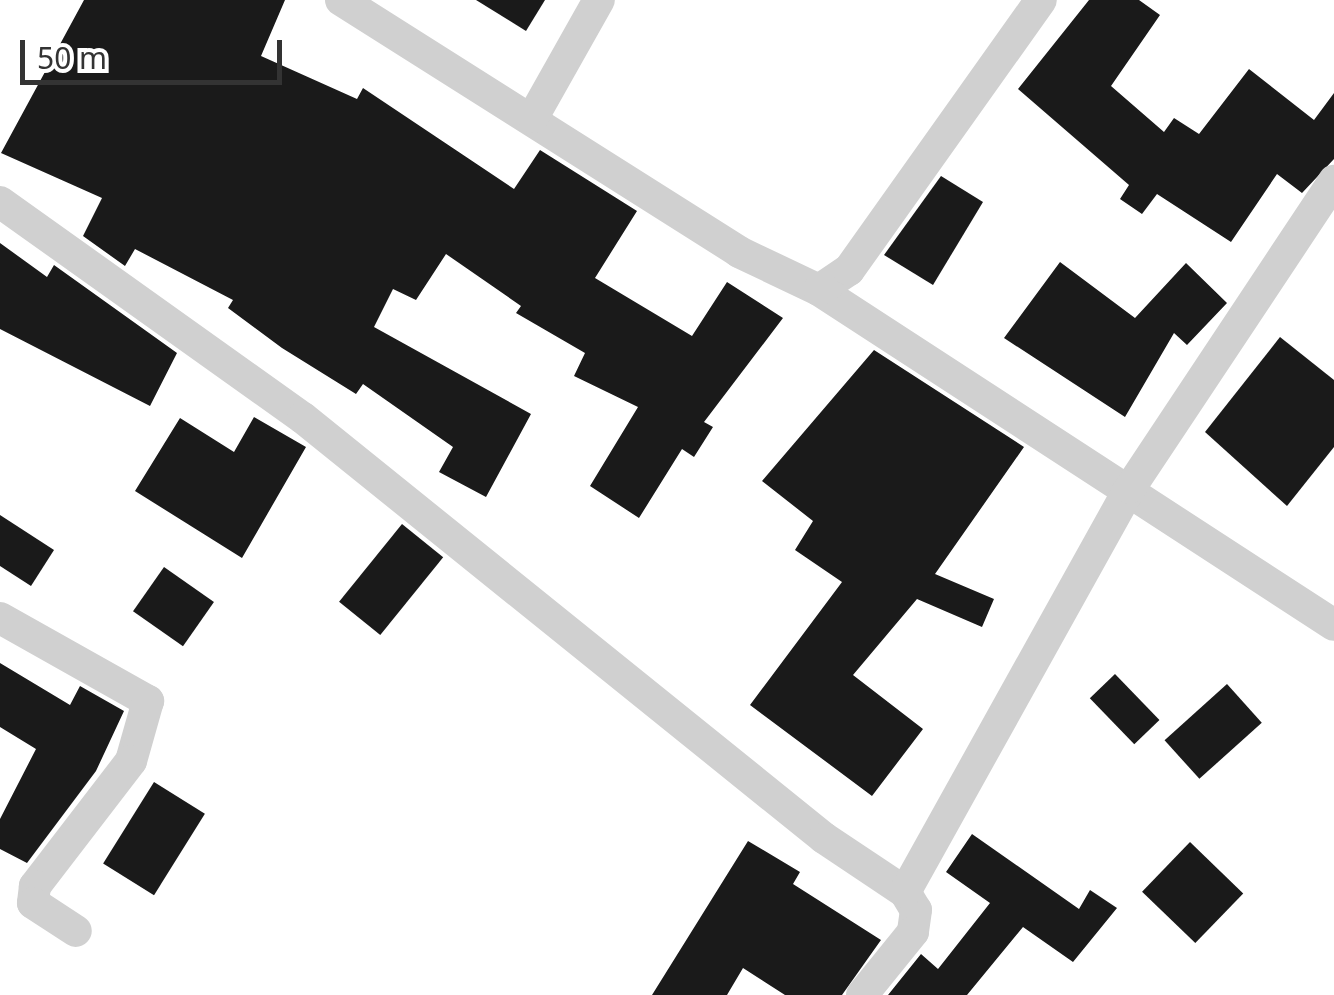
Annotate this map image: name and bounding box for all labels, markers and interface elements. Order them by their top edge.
scale bar [25,20,288,82]
text: 50 m [37,37,107,78]

